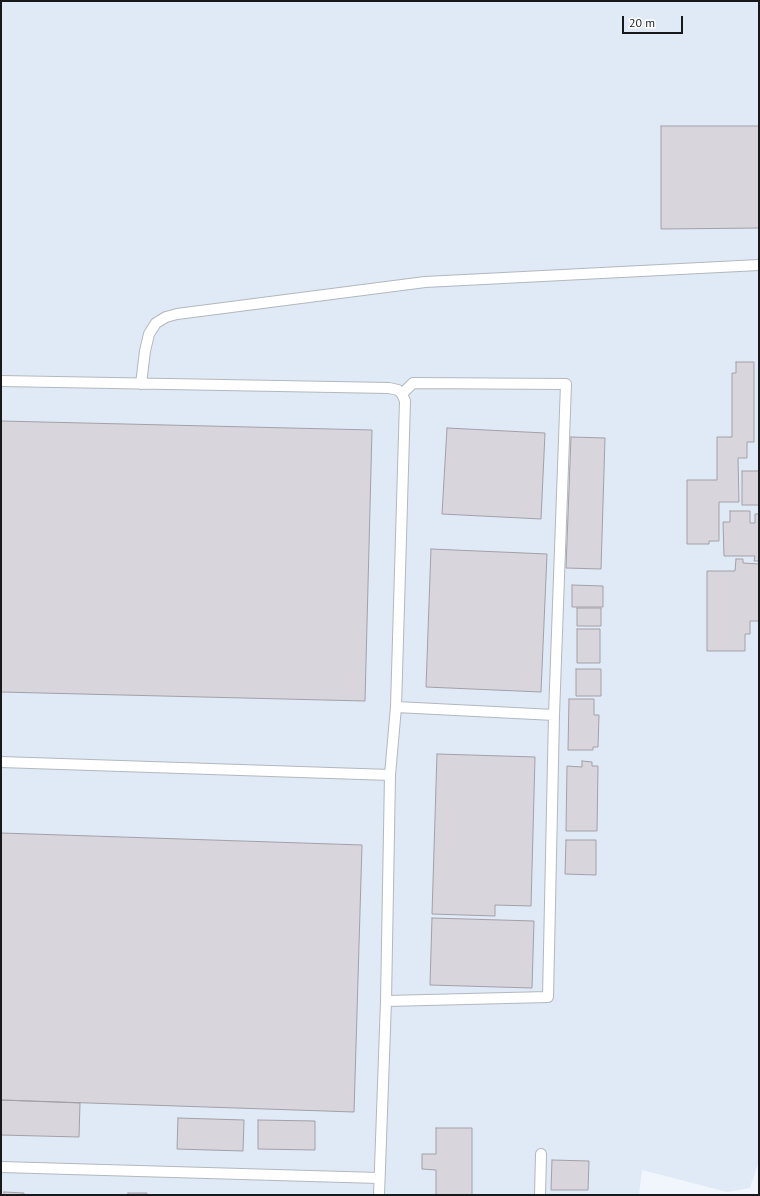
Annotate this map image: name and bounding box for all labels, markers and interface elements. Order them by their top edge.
scale bar [624,8,685,34]
text: 20 m [629,15,655,30]

